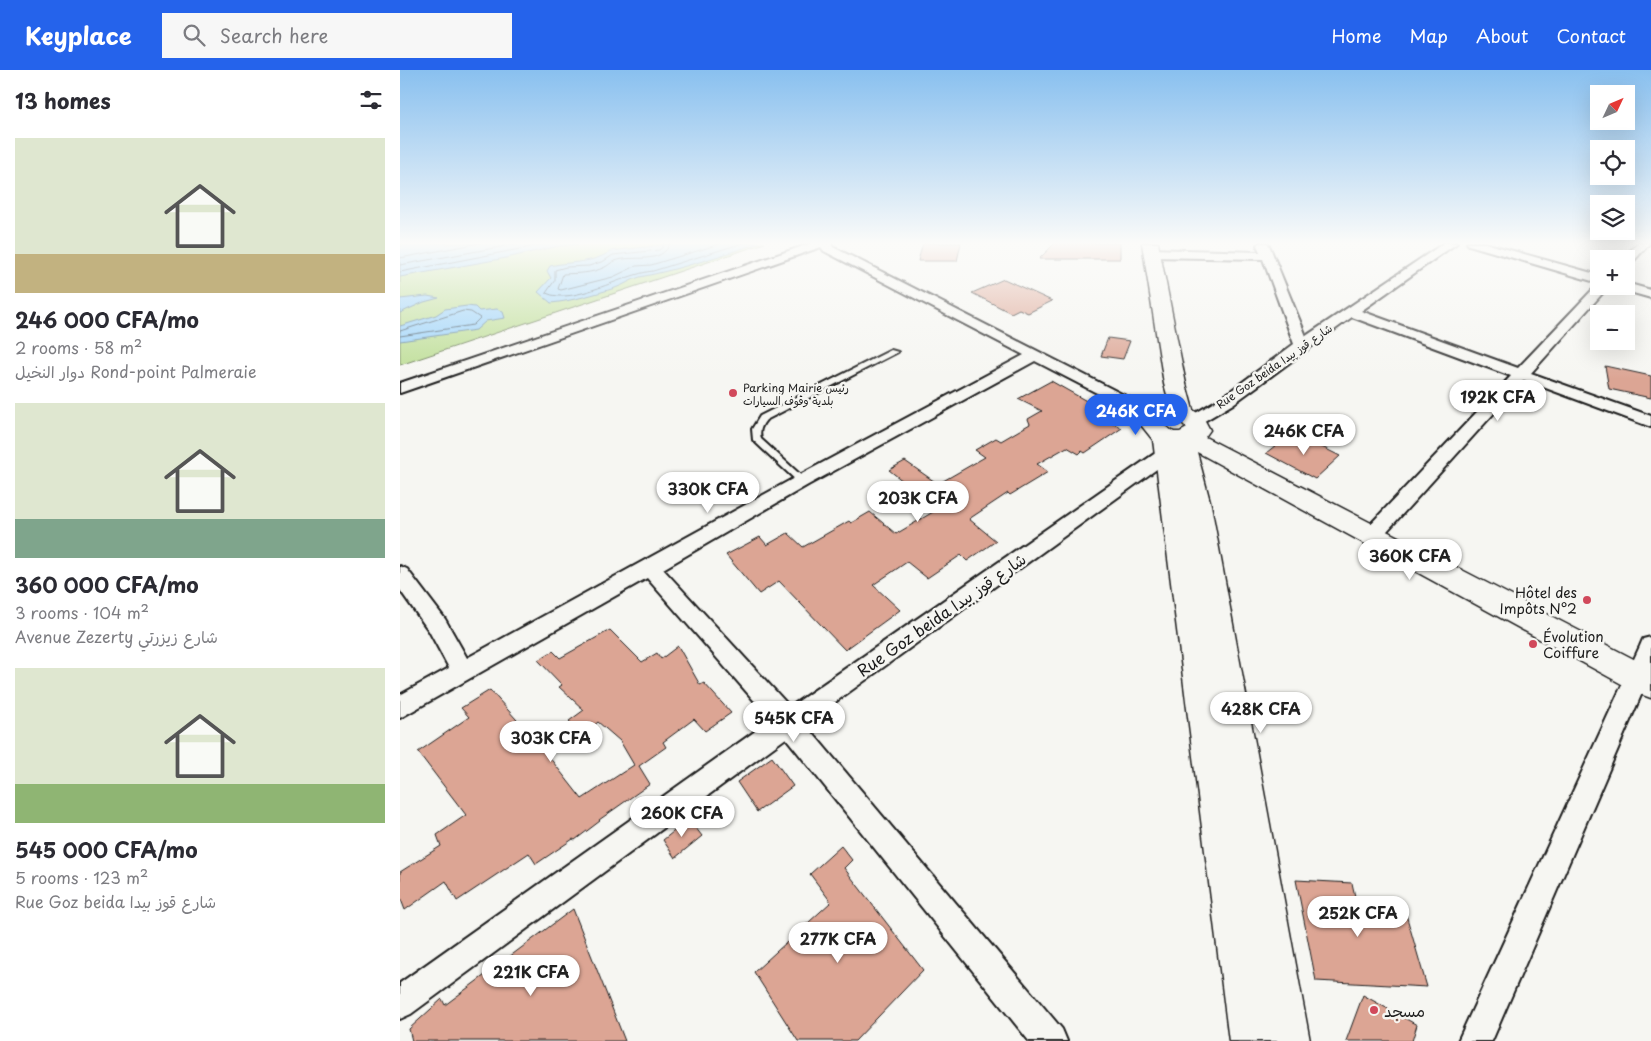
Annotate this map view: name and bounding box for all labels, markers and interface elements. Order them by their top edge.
search box [162,13,512,58]
text: Keyplace [25,17,132,53]
icon: search [180,21,208,49]
text: Search here [220,21,328,49]
text: Home [1331,22,1381,49]
text: Map [1409,22,1448,49]
text: About [1476,22,1528,49]
text: Contact [1556,22,1626,49]
text: 13 homes [15,84,111,116]
north arrow [1590,85,1635,130]
map controls [1590,85,1635,350]
icon: filters [357,86,385,114]
button: locate [1590,140,1635,185]
icon: home [155,171,245,261]
button: layers [1590,195,1635,240]
button: + [1590,250,1635,295]
text: 246 000 CFA/mo [15,303,199,335]
button: − [1590,305,1635,350]
street label: Rue Goz beida شارع قوز بيدا [1212,319,1336,413]
text: 2 rooms · 58 m² [15,335,142,359]
text: دوار النخيل Rond-point Palmeraie [15,359,256,383]
place label: Parking Mairie رئيس بلدية وقوف السيارات [743,379,849,409]
pin: 192K CFA [1446,380,1550,422]
text: 192K CFA [1460,384,1536,408]
marker: Parking Mairie رئيس بلدية وقوف السيارات [727,387,739,399]
pin: 246K CFA [1084,394,1188,436]
text: 246K CFA [1096,398,1176,422]
pin: 246K CFA [1252,414,1356,456]
text: 246K CFA [1264,418,1344,442]
icon: home [155,436,245,526]
pin: 330K CFA [656,472,760,514]
text: 330K CFA [667,476,749,500]
pin: 203K CFA [866,480,970,523]
text: 203K CFA [878,485,958,509]
pin: 360K CFA [1358,538,1462,581]
text: 360K CFA [1369,543,1451,567]
street label: Rue Goz beida شارع قوز بيدا [852,546,1031,682]
text: 360 000 CFA/mo [15,568,199,600]
place label: Hôtel des Impôts N°2 [1500,582,1577,619]
marker: Hôtel des Impôts N°2 [1581,594,1593,606]
text: 3 rooms · 104 m² [15,600,149,624]
text: Avenue Zezerty شارع زيزرتي [15,624,218,648]
place label: Évolution Coiffure [1543,626,1604,663]
marker: Évolution Coiffure [1527,638,1539,650]
pin: 428K CFA [1209,692,1313,734]
text: 428K CFA [1221,696,1301,720]
pin: 545K CFA [742,700,846,743]
icon: home [155,701,245,791]
text: 545K CFA [754,705,834,729]
pin: 303K CFA [499,720,603,763]
text: 303K CFA [511,725,591,749]
pin: 260K CFA [630,796,734,838]
text: 260K CFA [641,800,723,824]
text: 545 000 CFA/mo [15,833,198,865]
text: 5 rooms · 123 m² [15,865,148,889]
text: Rue Goz beida شارع قوز بيدا [15,889,216,913]
pin: 252K CFA [1306,896,1410,938]
text: 252K CFA [1318,900,1398,924]
pin: 277K CFA [786,922,890,964]
text: 277K CFA [800,926,876,950]
pin: 221K CFA [479,954,583,997]
text: 221K CFA [493,959,569,983]
place label: مسجد [1384,998,1425,1022]
marker: مسجد [1368,1004,1380,1016]

